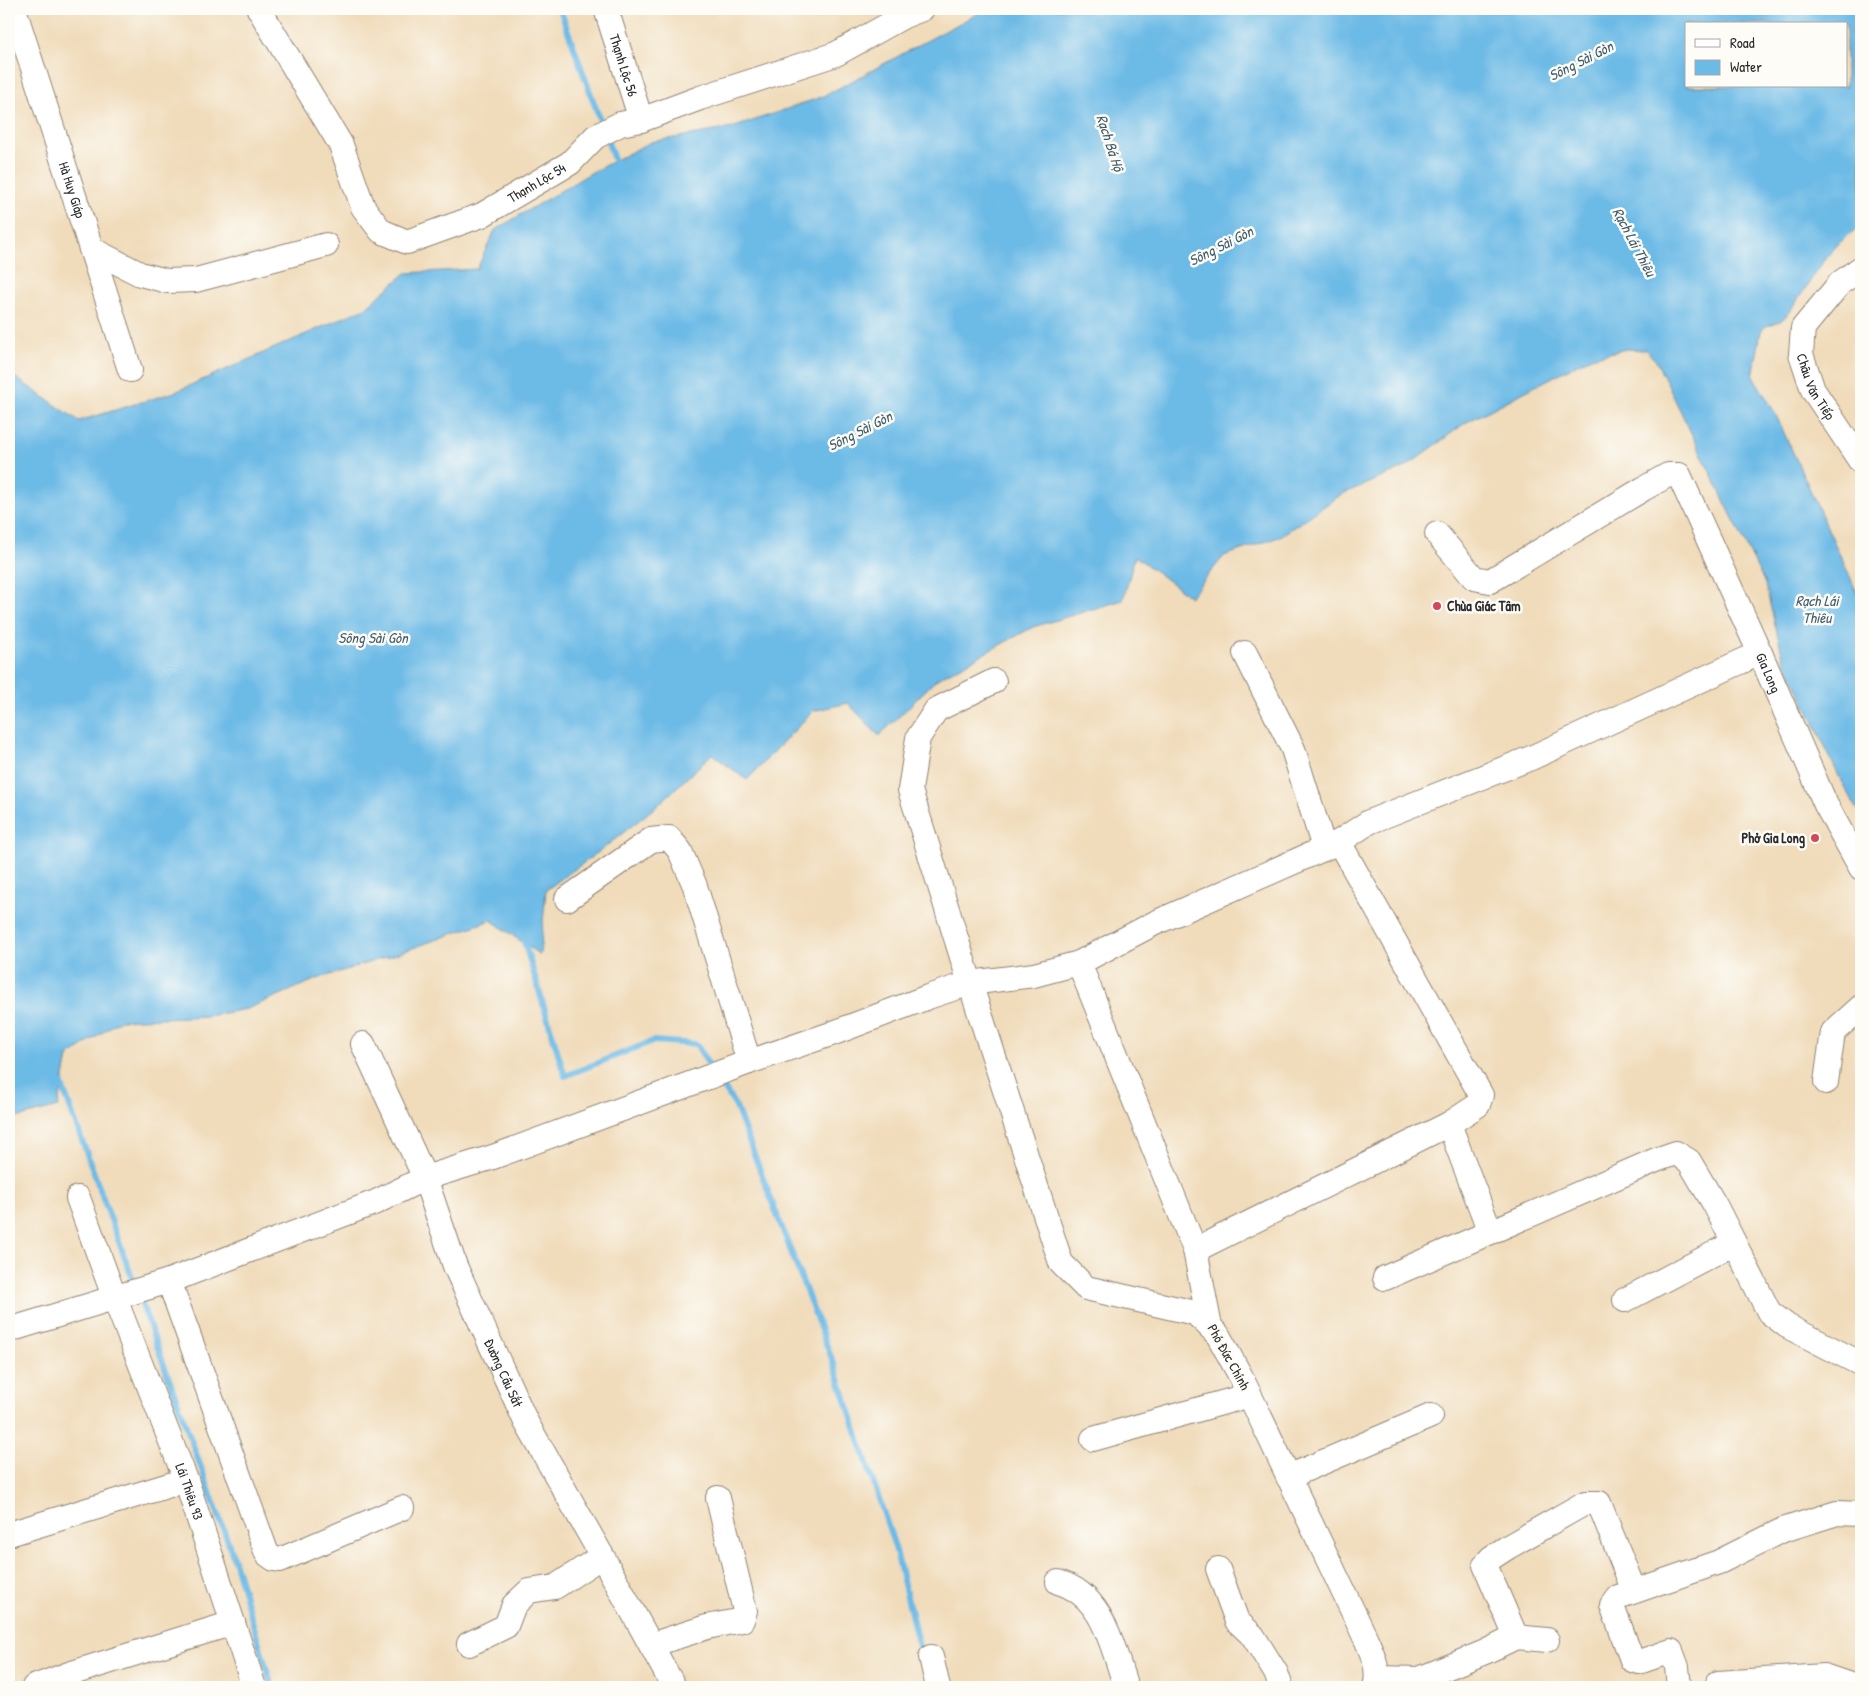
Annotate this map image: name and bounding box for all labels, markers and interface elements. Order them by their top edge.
legend [1685,22,1848,88]
street label: Thạnh Lộc 56 [605,32,643,99]
text: Road [1730,32,1755,53]
water label: Sông Sài Gòn [1545,35,1618,86]
text: Water [1730,56,1762,77]
water label: Rạch Bá Hộ [1091,112,1130,176]
street label: Thạnh Lộc 54 [504,158,569,207]
street label: Hà Huy Giáp [55,159,91,221]
water label: Rạch Lái Thiêu [1608,204,1662,281]
water label: Sông Sài Gòn [1185,220,1258,271]
street label: Châu Văn Tiếp [1792,351,1840,424]
water label: Sông Sài Gòn [824,405,897,456]
water label: Rạch Lái Thiêu [1795,590,1840,628]
place label: Chùa Giác Tâm [1447,596,1521,615]
marker: Chùa Giác Tâm [1431,600,1443,612]
water label: Sông Sài Gòn [338,627,409,648]
street label: Gia Long [1752,649,1786,696]
place label: Phở Gia Long [1742,828,1805,849]
marker: Phở Gia Long [1809,832,1821,844]
street label: Phó Đức Chính [1204,1321,1255,1393]
street label: Đường Cầu Sắt [480,1335,528,1410]
street label: Lái Thiêu 93 [171,1460,208,1522]

